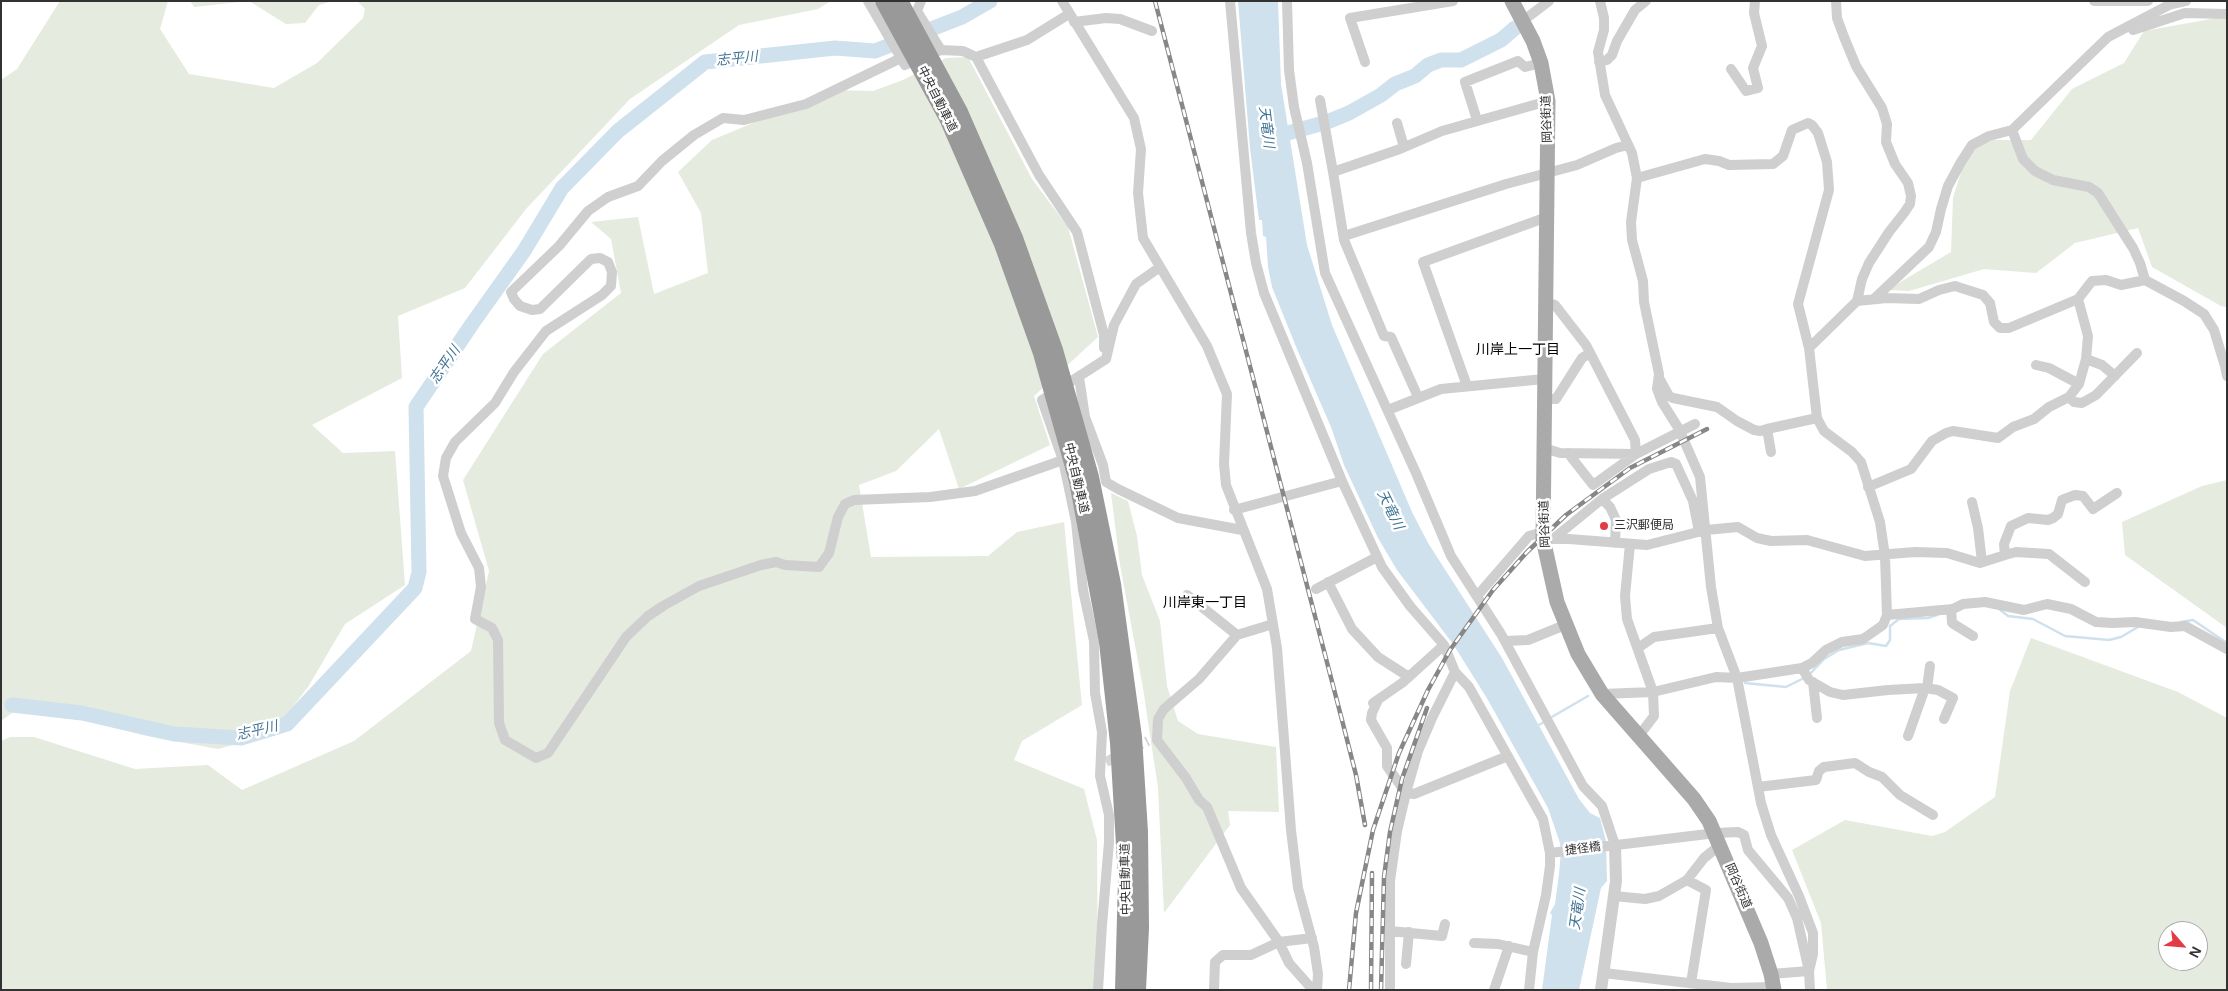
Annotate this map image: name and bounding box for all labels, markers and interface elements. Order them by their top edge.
water label: 志平川 [715,48,759,70]
street label: 中央自動車道 [914,64,960,134]
street label: 岡谷街道 [1539,95,1555,143]
water label: 天竜川 [1255,105,1277,149]
district label: 川岸上一丁目 [1476,342,1560,358]
water label: 志平川 [426,343,464,387]
street label: 中央自動車道 [1061,441,1091,515]
water label: 天竜川 [1373,487,1407,533]
street label: 岡谷街道 [1537,500,1553,548]
place label: 三沢郵便局 [1614,519,1674,533]
marker: 三沢郵便局 [1598,520,1610,532]
district label: 川岸東一丁目 [1163,595,1247,611]
water label: 志平川 [235,718,279,744]
street label: 捷径橋 [1564,840,1602,858]
street label: 中央自動車道 [1118,843,1134,915]
street label: 岡谷街道 [1722,861,1754,911]
water label: 天竜川 [1567,887,1589,931]
north arrow [2158,921,2208,971]
text: N [2186,944,2205,960]

